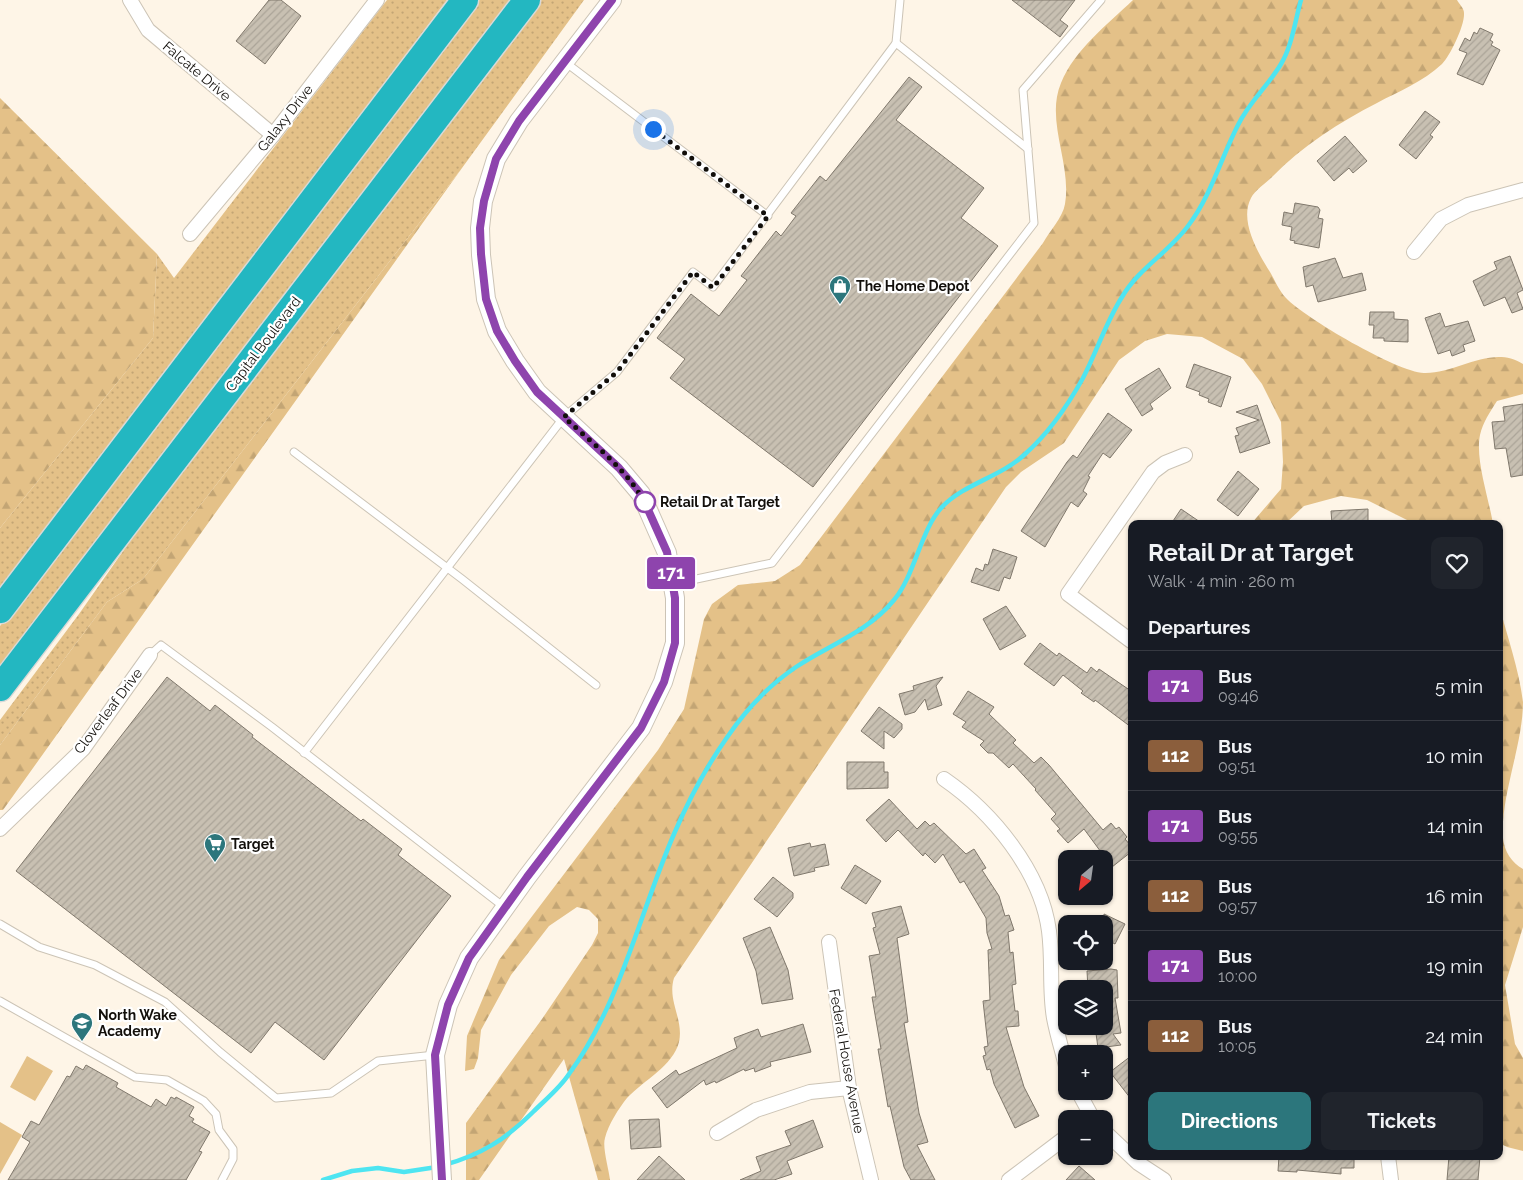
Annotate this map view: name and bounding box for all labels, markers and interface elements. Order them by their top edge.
street label: Falcate Drive [160,38,234,104]
street label: Galaxy Drive [254,81,316,155]
your location [641,117,666,142]
shop icon: The Home Depot [828,274,852,305]
place label: The Home Depot [856,278,970,294]
street label: Capital Boulevard [222,294,304,394]
marker: Retail Dr at Target [634,491,656,513]
place label: Retail Dr at Target [660,494,781,510]
button: heart [1431,537,1483,589]
text: Retail Dr at Target [1148,538,1354,567]
line badge: 171 [642,557,700,589]
text: 171 [657,562,685,583]
text: Walk · 4 min · 260 m [1148,572,1295,591]
text: Departures [1148,616,1250,638]
street label: Cloverleaf Drive [71,665,145,757]
text: Bus [1218,665,1252,687]
text: 171 [1162,675,1189,696]
text: 5 min [1435,675,1483,697]
text: 09:46 [1218,687,1259,706]
text: Bus [1218,735,1252,757]
text: 112 [1162,745,1189,766]
text: 10 min [1426,745,1483,767]
text: 09:51 [1218,757,1256,776]
text: Bus [1218,805,1252,827]
text: 171 [1162,815,1189,836]
text: 14 min [1427,815,1483,837]
text: 09:55 [1218,827,1258,846]
supermarket icon: Target [203,832,227,863]
place label: Target [231,836,275,852]
north arrow [1058,850,1112,905]
map controls [1058,850,1113,1165]
text: Bus [1218,875,1252,897]
text: 112 [1162,885,1189,906]
text: 16 min [1426,885,1483,907]
text: 09:57 [1218,897,1257,916]
button: locate [1058,915,1113,970]
text: Bus [1218,945,1252,967]
text: 171 [1162,955,1189,976]
text: 19 min [1426,955,1483,977]
text: 10:00 [1218,967,1257,986]
button: layers [1058,980,1113,1035]
street label: Federal House Avenue [826,987,868,1135]
place label: North Wake Academy [98,1007,178,1039]
school or university icon: North Wake Academy [70,1011,94,1042]
text: Bus [1218,1015,1252,1037]
text: 112 [1162,1025,1189,1046]
text: 24 min [1425,1025,1483,1047]
text: 10:05 [1218,1037,1256,1056]
button: + [1058,1045,1113,1100]
button: Directions [1148,1092,1311,1150]
button: Tickets [1321,1092,1483,1150]
button: − [1058,1110,1113,1165]

